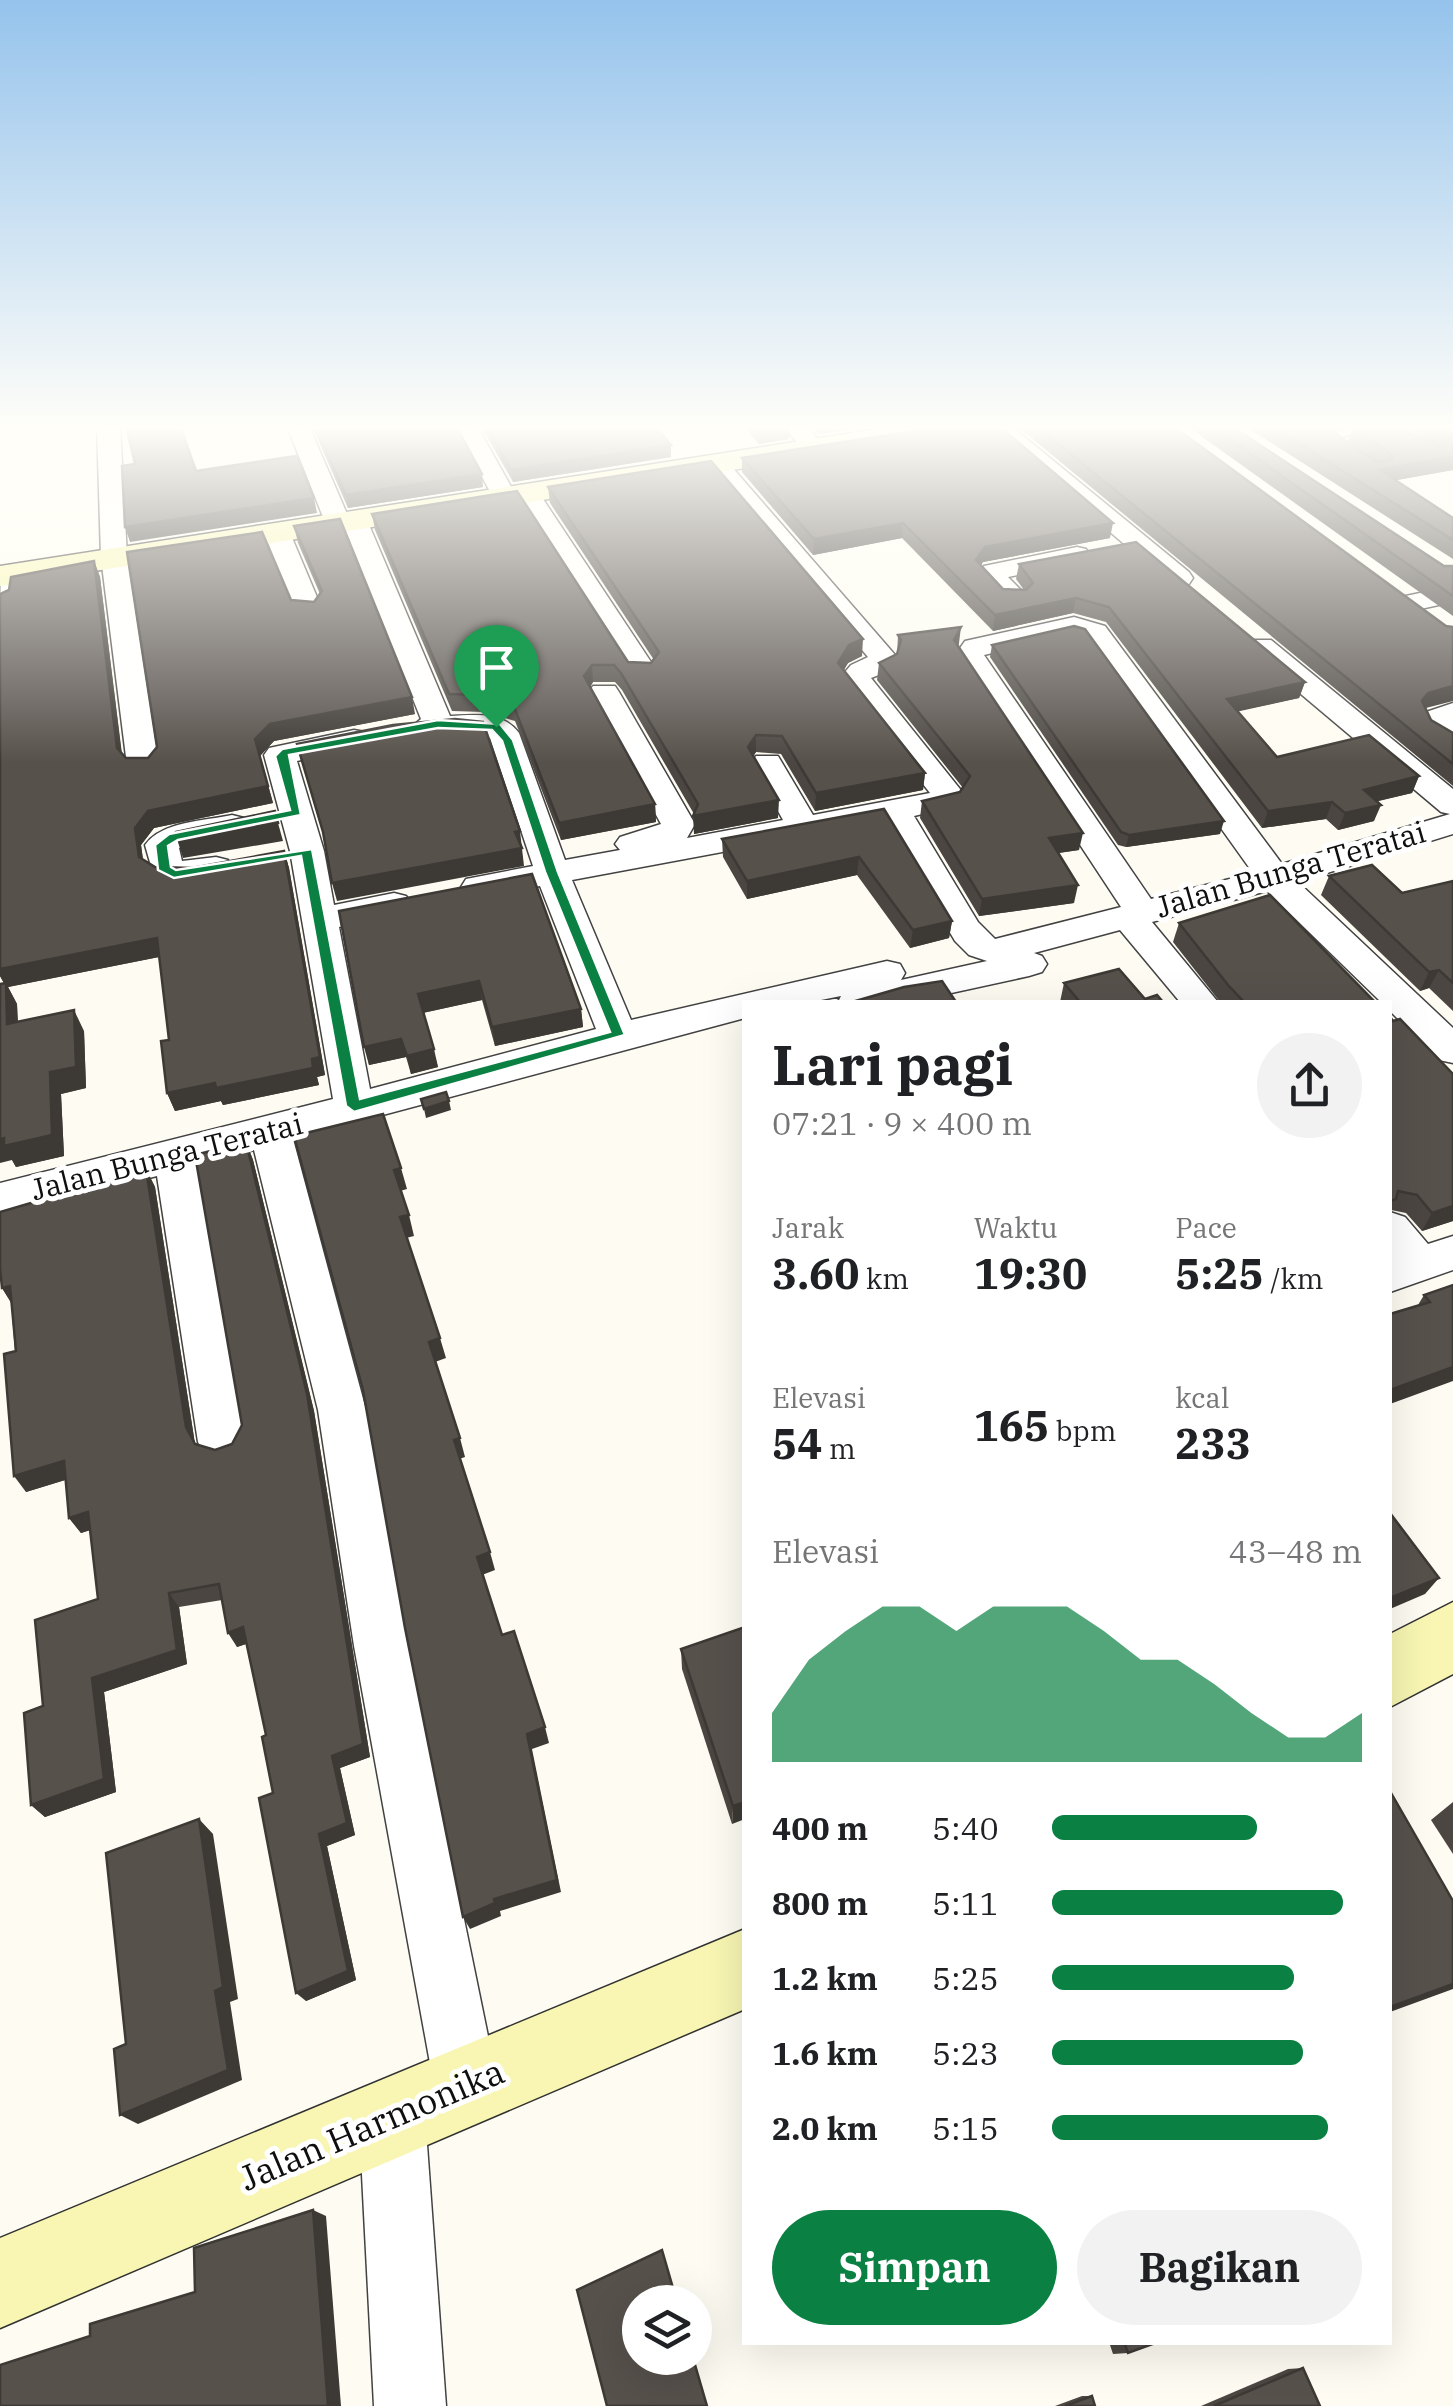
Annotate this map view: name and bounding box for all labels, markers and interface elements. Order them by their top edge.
pin [454,625,539,728]
icon: arrive [469,640,524,695]
street label: Jalan Bunga Teratai [1151,811,1430,926]
text: Lari pagi [772,1029,1013,1100]
button: share [1257,1033,1362,1138]
text: 07:21 · 9 × 400 m [772,1102,1032,1144]
street label: Jalan Bunga Teratai [27,1103,307,1208]
text: Jarak [772,1209,844,1246]
text: Waktu [974,1209,1058,1246]
text: Pace [1175,1209,1237,1246]
text: 3.60 [772,1246,859,1301]
text: 19:30 [974,1246,1087,1301]
text: 5:25 [1175,1246,1264,1301]
text: km [859,1260,909,1297]
text: /km [1264,1260,1323,1297]
text: Elevasi [772,1379,866,1416]
text: kcal [1175,1379,1229,1416]
text: 165 [974,1398,1049,1453]
text: bpm [1049,1412,1116,1449]
text: 54 [772,1416,822,1471]
text: 233 [1175,1416,1251,1471]
text: m [822,1430,856,1467]
text: Elevasi [772,1530,879,1572]
text: 43–48 m [1228,1530,1362,1572]
text: 400 m [772,1807,868,1849]
text: 5:40 [932,1807,999,1849]
text: 800 m [772,1882,868,1924]
text: 5:11 [932,1882,999,1924]
text: 1.2 km [772,1957,878,1999]
text: 5:25 [932,1957,999,1999]
text: 1.6 km [772,2032,878,2074]
text: 5:23 [932,2032,999,2074]
street label: Jalan Harmonika [232,2048,511,2201]
text: 2.0 km [772,2107,878,2149]
text: 5:15 [932,2107,999,2149]
button: Simpan [772,2210,1057,2325]
button: Bagikan [1077,2210,1362,2325]
map controls [622,2285,712,2375]
button: layers [622,2285,712,2375]

